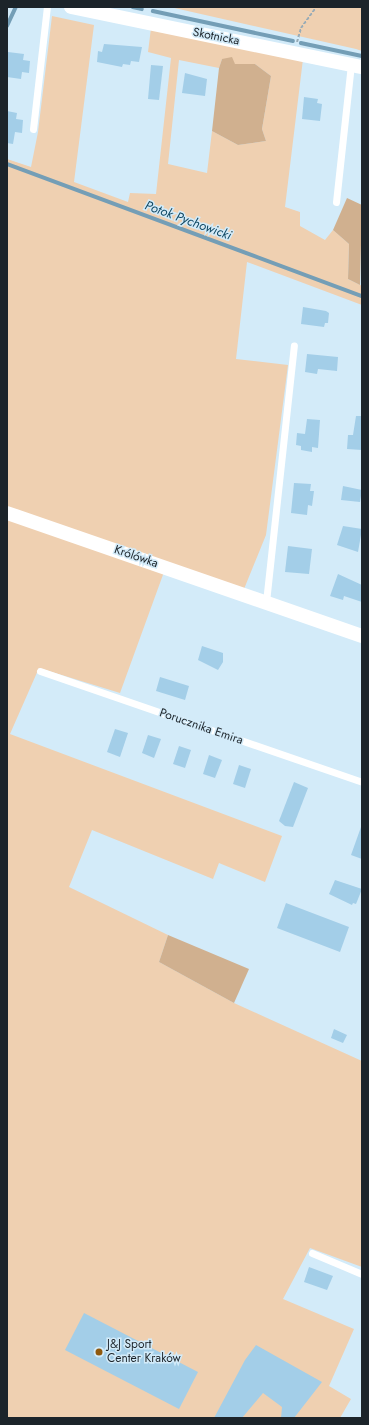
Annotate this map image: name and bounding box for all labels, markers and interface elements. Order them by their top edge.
street label: Skotnicka [191,25,241,49]
water label: Potok Pychowicki [143,198,233,244]
street label: Królówka [112,543,160,571]
street label: Porucznika Emira [157,706,245,748]
place label: J&J Sport Center Kraków [107,1338,181,1366]
marker: J&J Sport Center Kraków [94,1347,104,1357]

